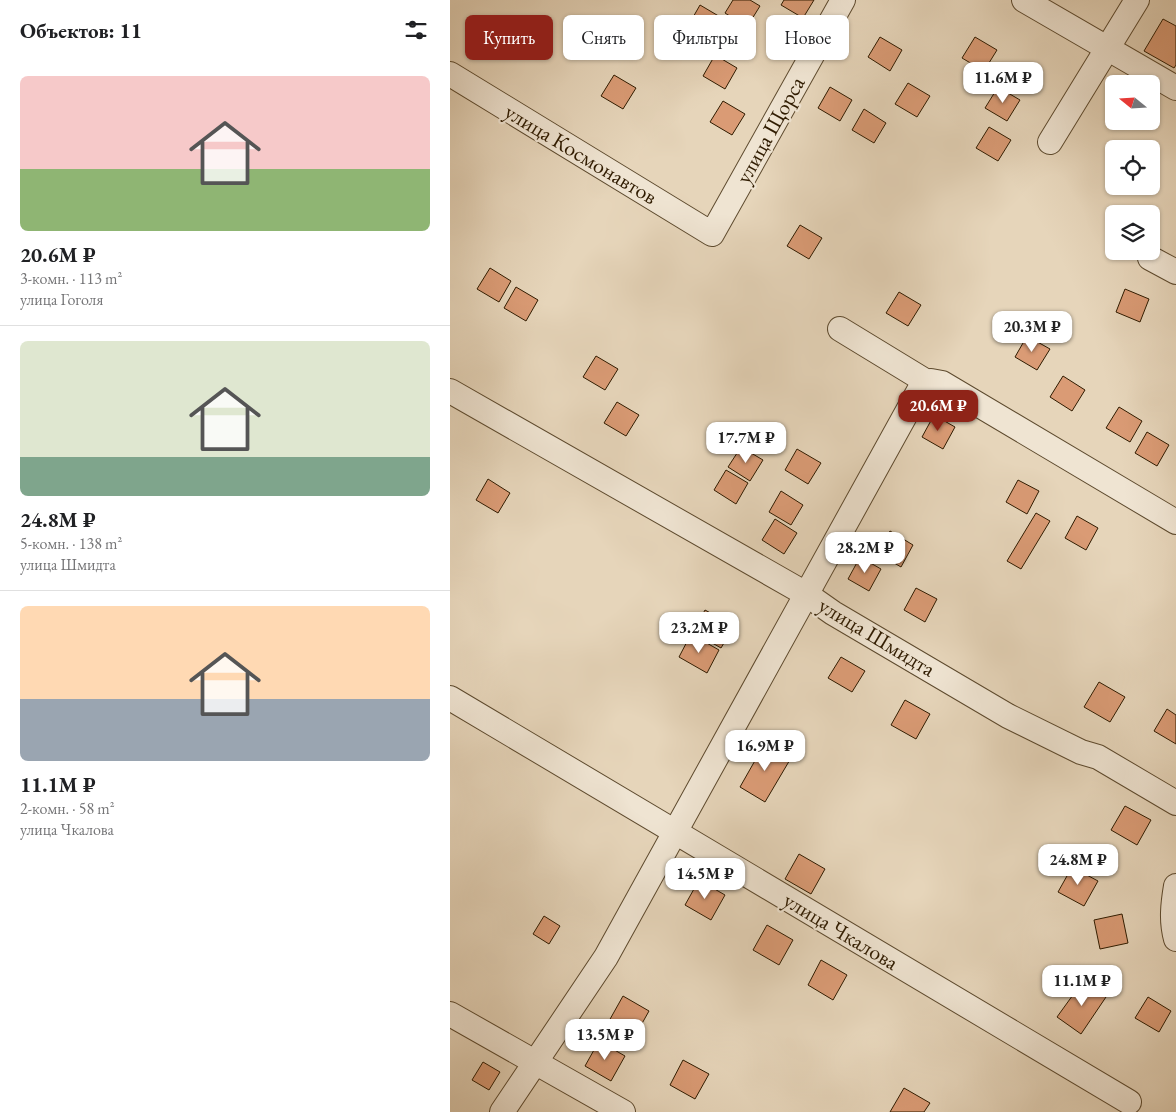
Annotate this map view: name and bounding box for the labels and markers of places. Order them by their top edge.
pin: 11.6M ₽ [957,62,1049,104]
pin: 20.3M ₽ [986,310,1078,353]
pin: 20.6M ₽ [892,390,984,432]
pin: 17.7M ₽ [700,422,792,464]
pin: 28.2M ₽ [819,532,911,574]
pin: 23.2M ₽ [653,612,745,654]
pin: 16.9M ₽ [719,730,811,772]
pin: 24.8M ₽ [1032,844,1124,886]
pin: 14.5M ₽ [659,858,751,900]
pin: 11.1M ₽ [1036,964,1128,1007]
pin: 13.5M ₽ [559,1018,651,1061]

